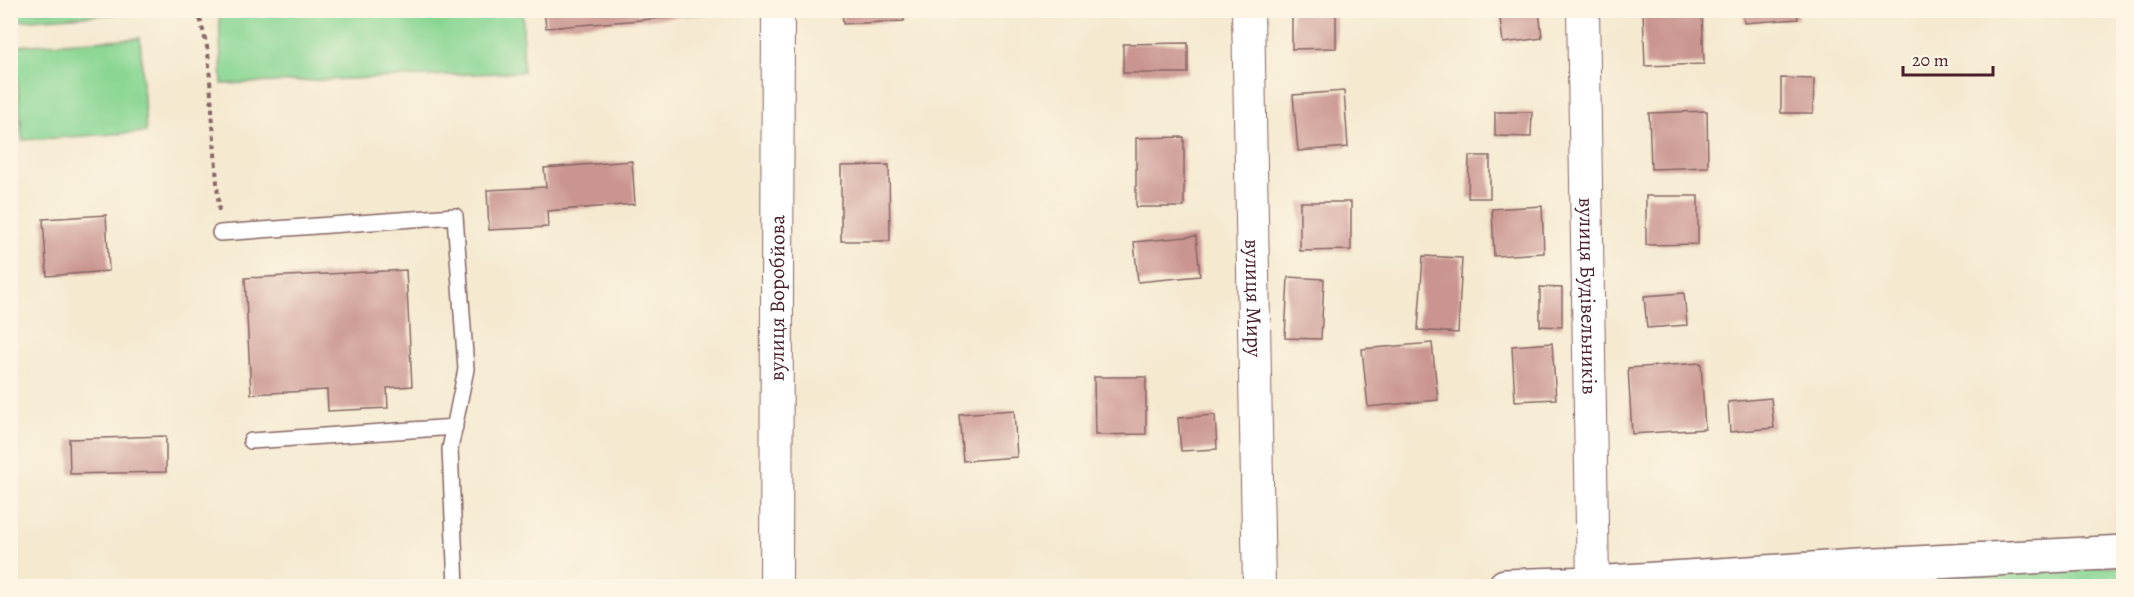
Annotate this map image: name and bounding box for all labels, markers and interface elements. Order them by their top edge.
scale bar [1903,39,1993,77]
text: 20 m [1912,48,1949,72]
street label: вулиця Будівельників [1572,197,1604,395]
street label: вулиця Воробйова [763,214,791,381]
street label: вулиця Миру [1238,238,1269,358]

